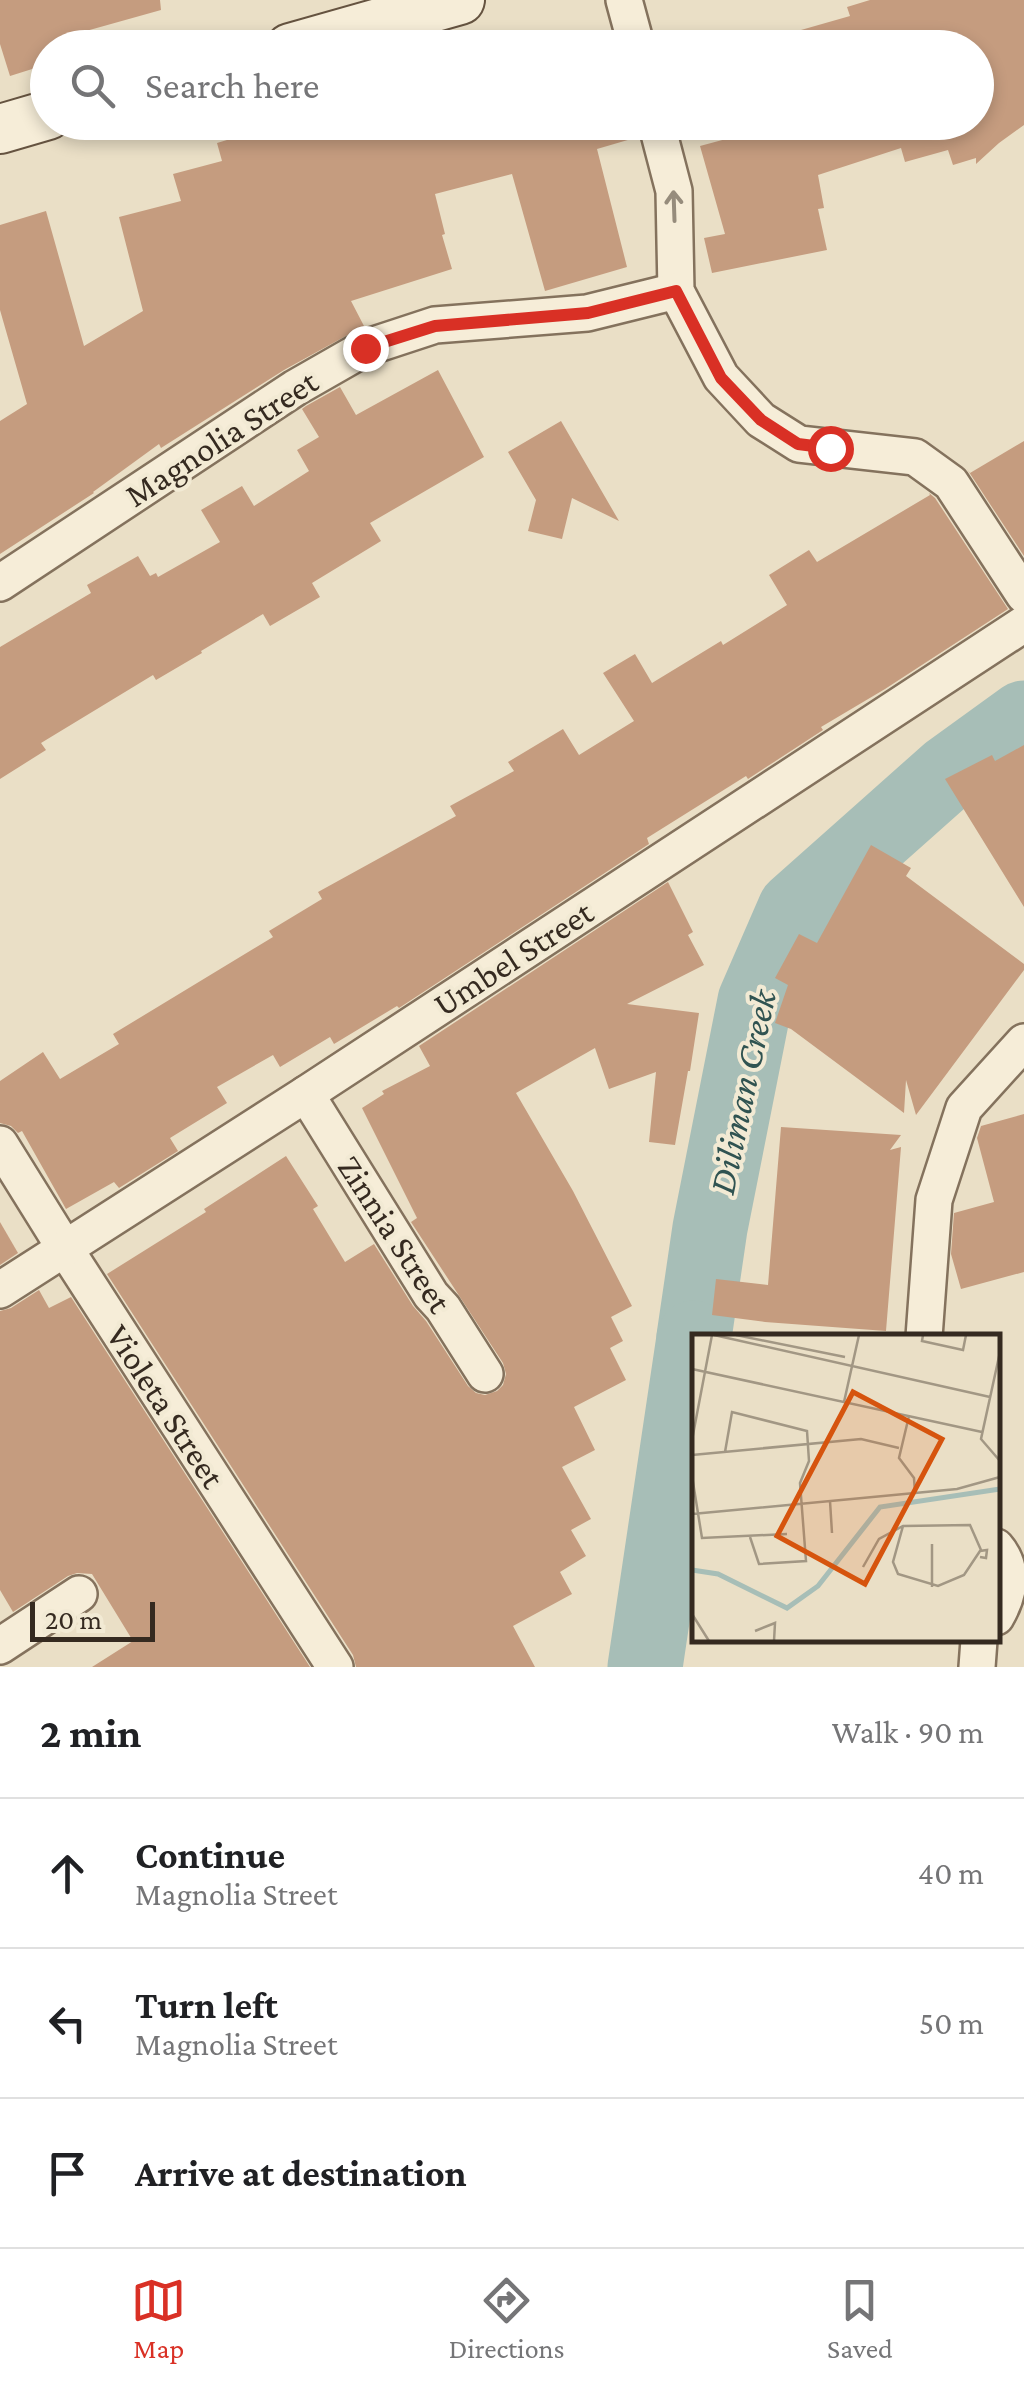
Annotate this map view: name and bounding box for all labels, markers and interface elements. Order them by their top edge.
search box [30,30,994,140]
icon: search [65,58,120,113]
text: Search here [145,64,319,106]
one-way arrow [664,190,683,222]
route end [343,326,389,372]
street label: Magnolia Street [118,362,325,515]
route start [808,426,854,472]
street label: Umbel Street [426,892,601,1024]
water label: Diliman Creek [700,985,784,1198]
street label: Zinnia Street [330,1149,460,1320]
street label: Violeta Street [98,1317,233,1496]
inset map [692,1334,999,1642]
scale bar [30,1597,155,1642]
text: 20 m [45,1604,102,1635]
text: 2 min [40,1709,141,1756]
text: Walk · 90 m [832,1714,984,1750]
text: Continue [135,1834,285,1876]
icon: ahead [40,1846,95,1901]
text: 40 m [918,1855,984,1891]
text: Magnolia Street [135,1876,337,1912]
text: Turn left [135,1984,278,2026]
icon: left [40,1996,95,2051]
text: 50 m [919,2005,984,2041]
text: Magnolia Street [135,2026,337,2062]
icon: arrive [40,2146,95,2201]
text: Arrive at destination [135,2152,467,2194]
tab: Map [131,2273,186,2364]
tab: Directions [449,2273,565,2364]
tab: Saved [827,2273,893,2364]

